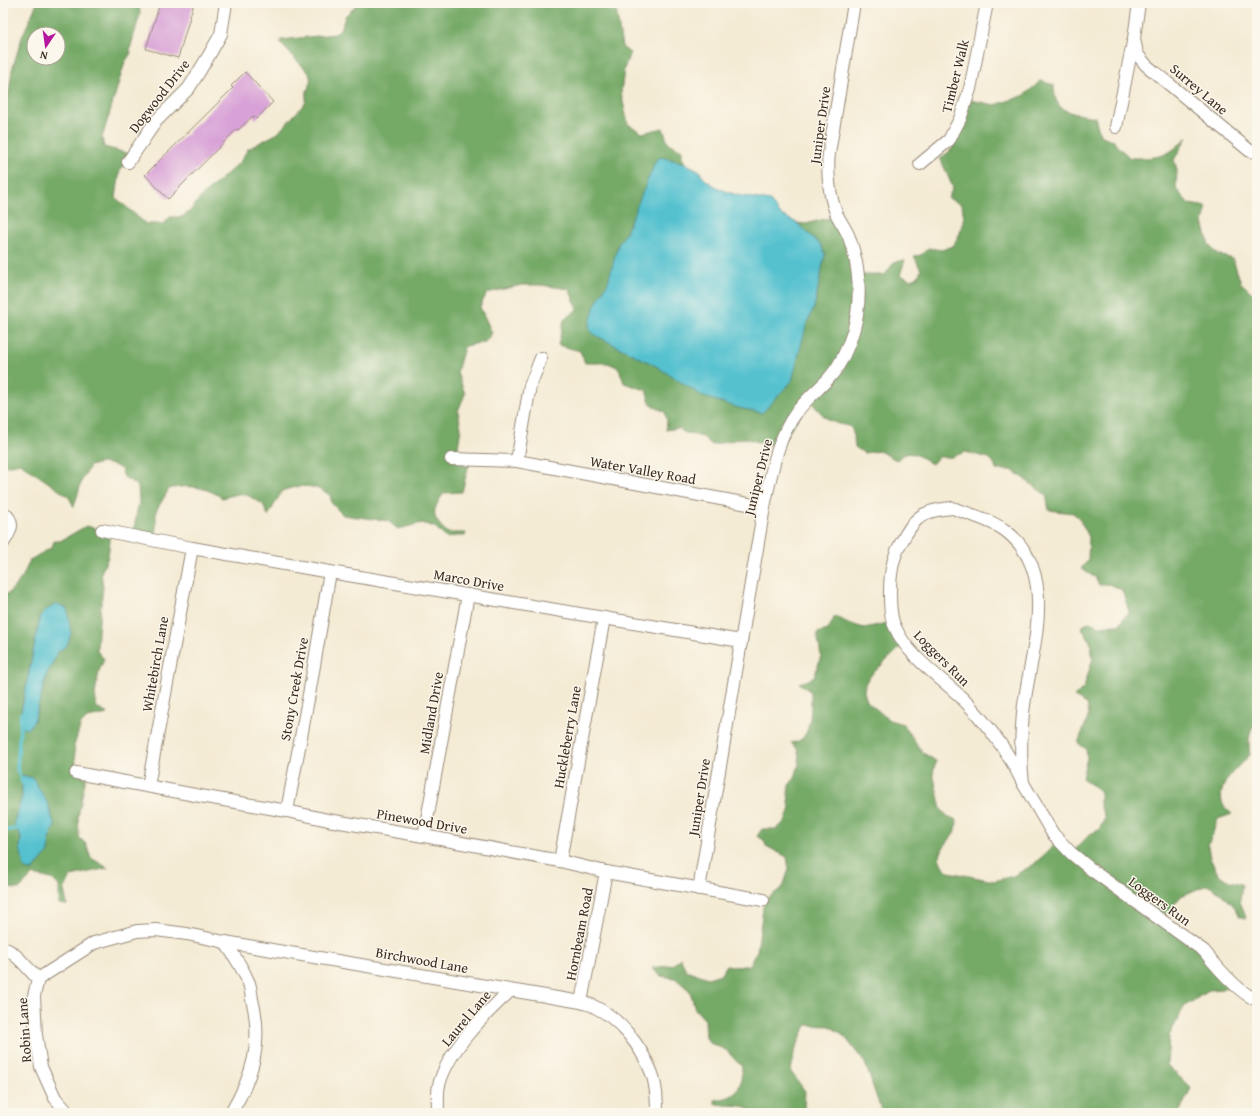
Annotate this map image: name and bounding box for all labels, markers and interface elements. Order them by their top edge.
north arrow [26,26,66,66]
street label: Timber Walk [936,36,974,115]
text: N [38,47,49,64]
street label: Dogwood Drive [124,55,194,137]
street label: Surrey Lane [1166,59,1233,120]
street label: Juniper Drive [804,84,835,167]
street label: Juniper Drive [738,436,777,519]
street label: Water Valley Road [589,451,698,489]
street label: Marco Drive [432,564,506,596]
street label: Whitebirch Lane [137,614,173,713]
street label: Loggers Run [909,625,975,691]
street label: Stony Creek Drive [275,635,313,742]
street label: Midland Drive [414,670,448,756]
street label: Huckleberry Lane [548,684,586,790]
street label: Juniper Drive [683,756,715,839]
street label: Pinewood Drive [375,803,469,839]
street label: Loggers Run [1125,872,1195,930]
street label: Hornbeam Road [560,885,598,982]
street label: Birchwood Lane [374,942,470,978]
street label: Laurel Lane [436,985,496,1050]
street label: Robin Lane [12,996,36,1063]

